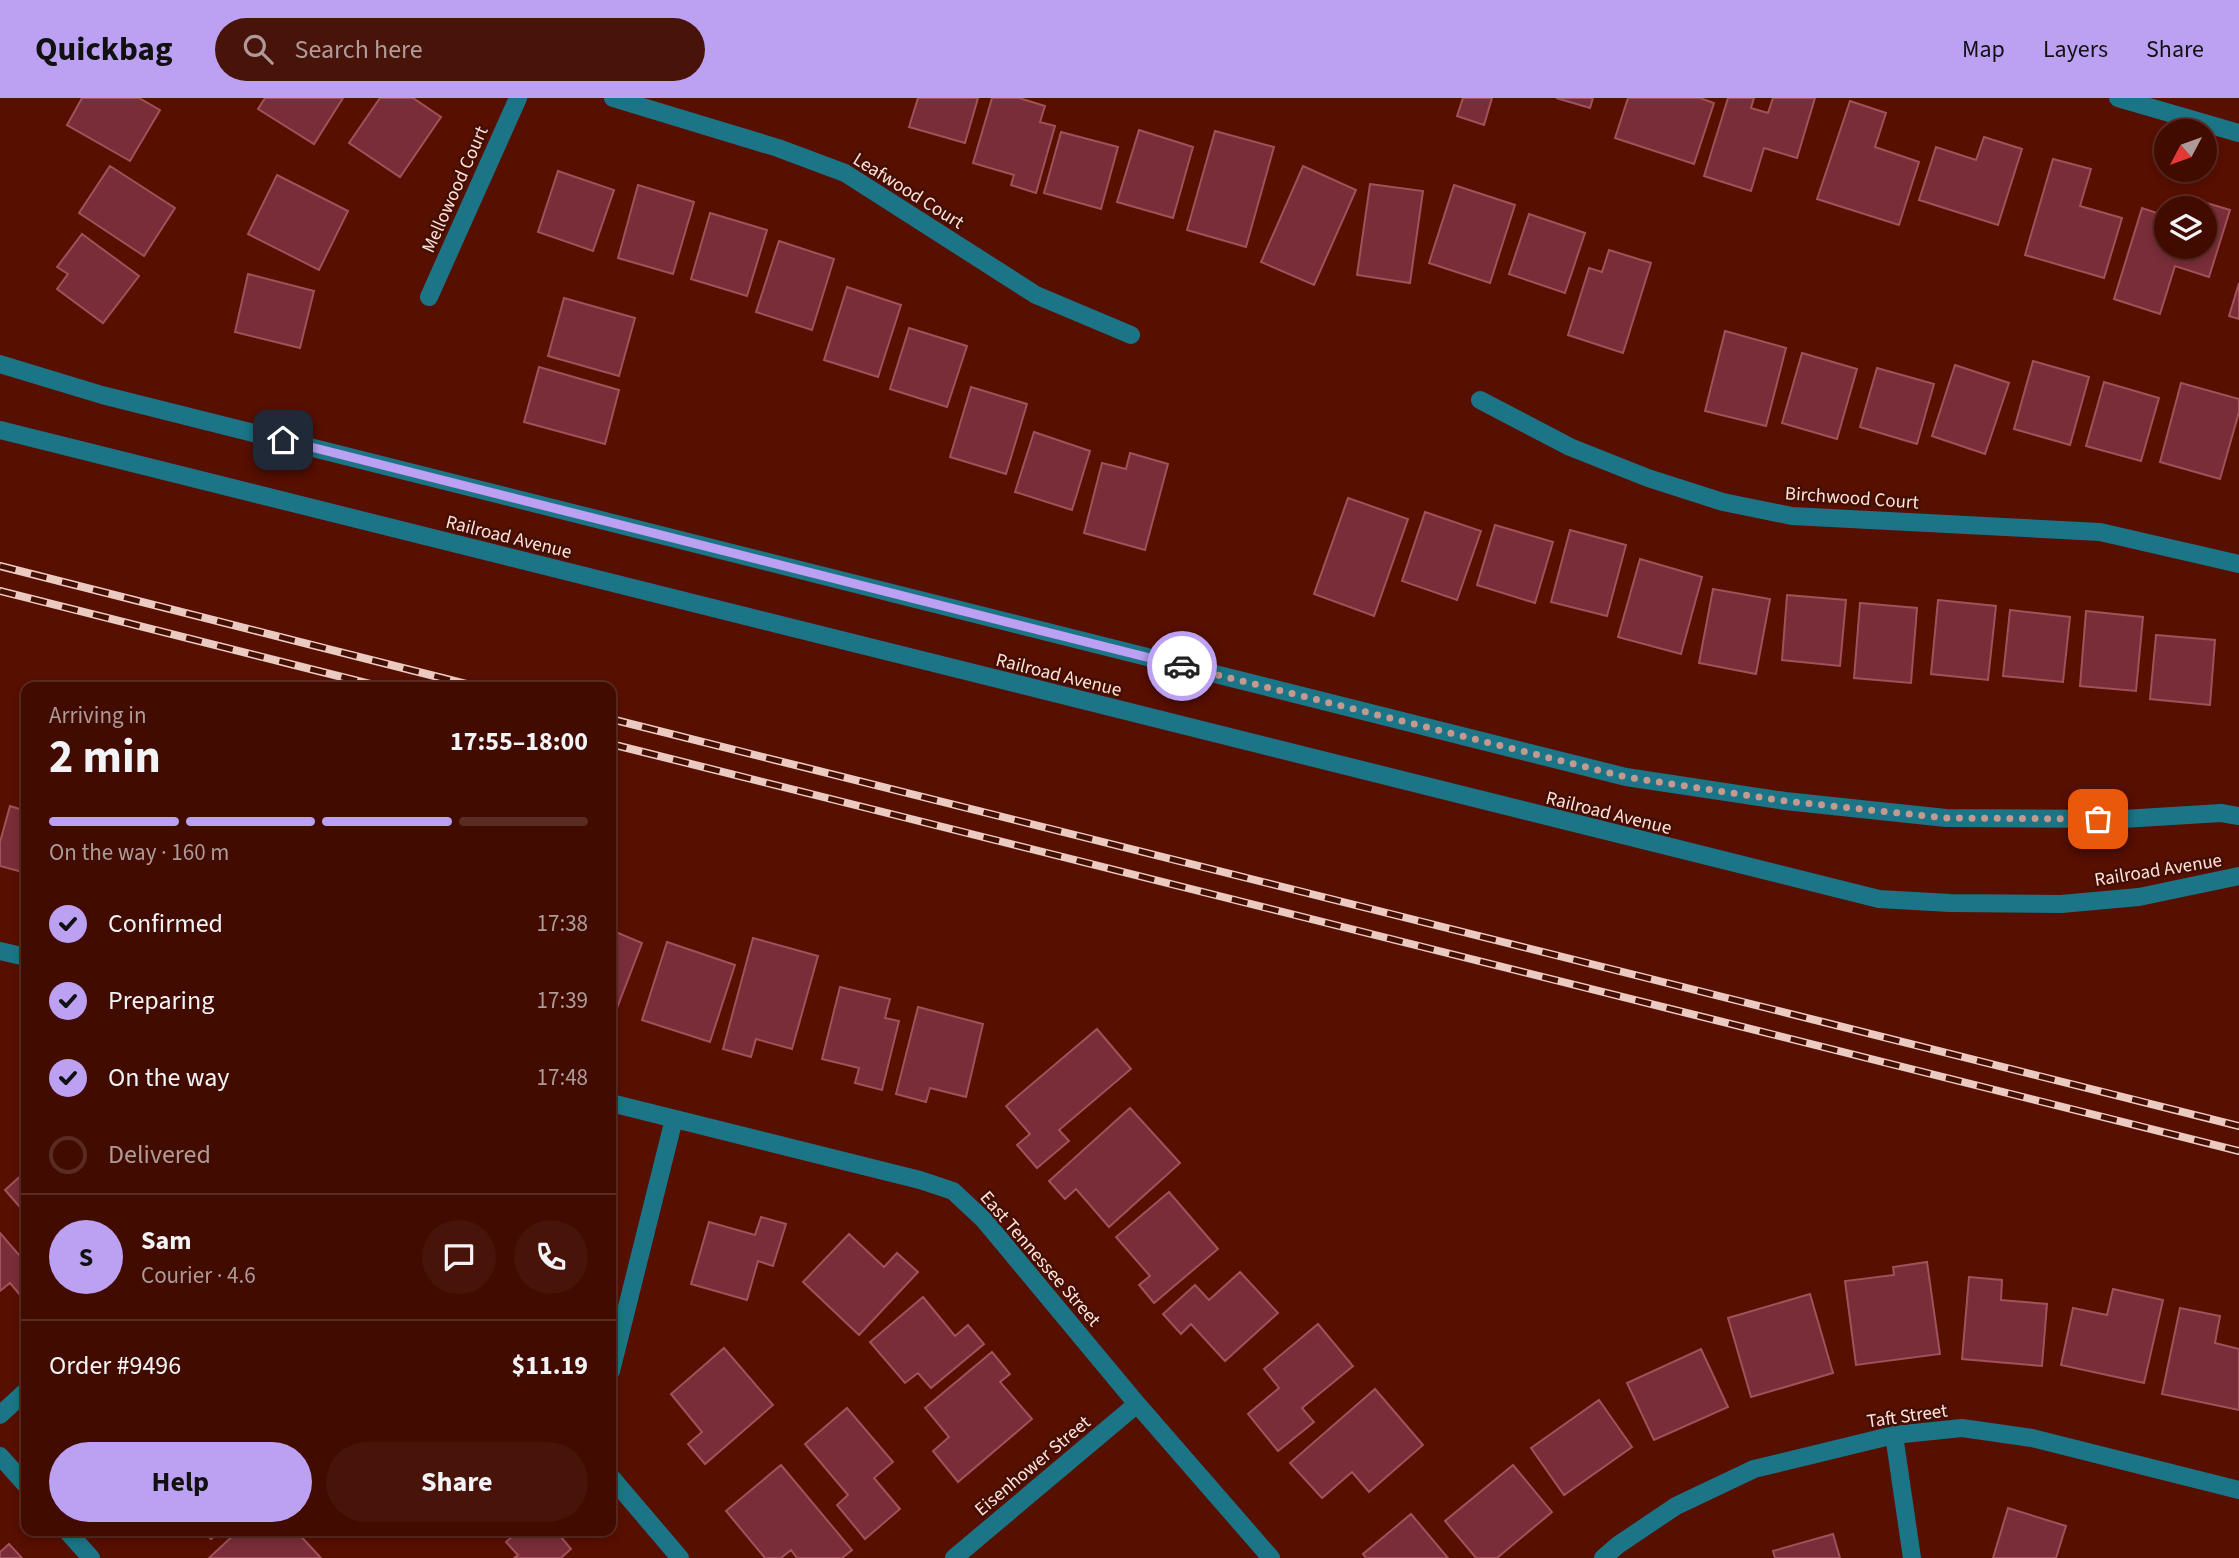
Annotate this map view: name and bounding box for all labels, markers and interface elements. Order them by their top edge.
search box [215,18,705,81]
text: Quickbag [35,26,173,73]
icon: search [239,30,277,68]
text: Search here [295,31,423,68]
text: Map [1962,32,2005,67]
text: Layers [2043,32,2108,67]
text: Share [2146,32,2204,67]
north arrow [2154,119,2217,182]
map controls [2154,119,2217,259]
street label: Mellowood Court [415,121,496,257]
street label: Leafwood Court [847,146,969,236]
button: layers [2154,196,2217,259]
pin [253,410,313,470]
icon: home [264,421,302,459]
street label: Birchwood Court [1784,480,1920,517]
street label: Railroad Avenue [443,509,574,566]
courier [1147,631,1217,701]
street label: Railroad Avenue [993,647,1124,704]
icon: car [1163,647,1201,685]
text: Arriving in [49,699,147,732]
text: 17:55–18:00 [450,723,588,760]
text: 2 min [49,725,161,790]
street label: Railroad Avenue [1543,785,1674,842]
pin [2068,789,2128,849]
icon: bag [2079,800,2117,838]
text: On the way · 160 m [49,836,229,869]
street label: Railroad Avenue [2093,847,2224,894]
icon: check [49,905,87,943]
text: Confirmed [108,905,223,942]
text: 17:38 [537,907,588,940]
icon: check [49,982,87,1020]
text: Preparing [108,982,214,1019]
text: 17:39 [537,984,588,1017]
icon: check [49,1059,87,1097]
text: On the way [108,1059,229,1096]
text: 17:48 [537,1061,588,1094]
text: Delivered [108,1136,211,1173]
street label: East Tennessee Street [973,1185,1107,1333]
button: chat [422,1220,496,1294]
button: phone [514,1220,588,1294]
text: Sam [141,1222,191,1259]
text: S [79,1239,93,1276]
text: Courier · 4.6 [141,1259,256,1292]
text: Order #9496 [49,1347,181,1384]
text: $11.19 [512,1347,588,1384]
street label: Taft Street [1865,1397,1950,1435]
street label: Eisenhower Street [969,1409,1097,1523]
button: Help [49,1442,312,1522]
button: Share [326,1442,588,1522]

